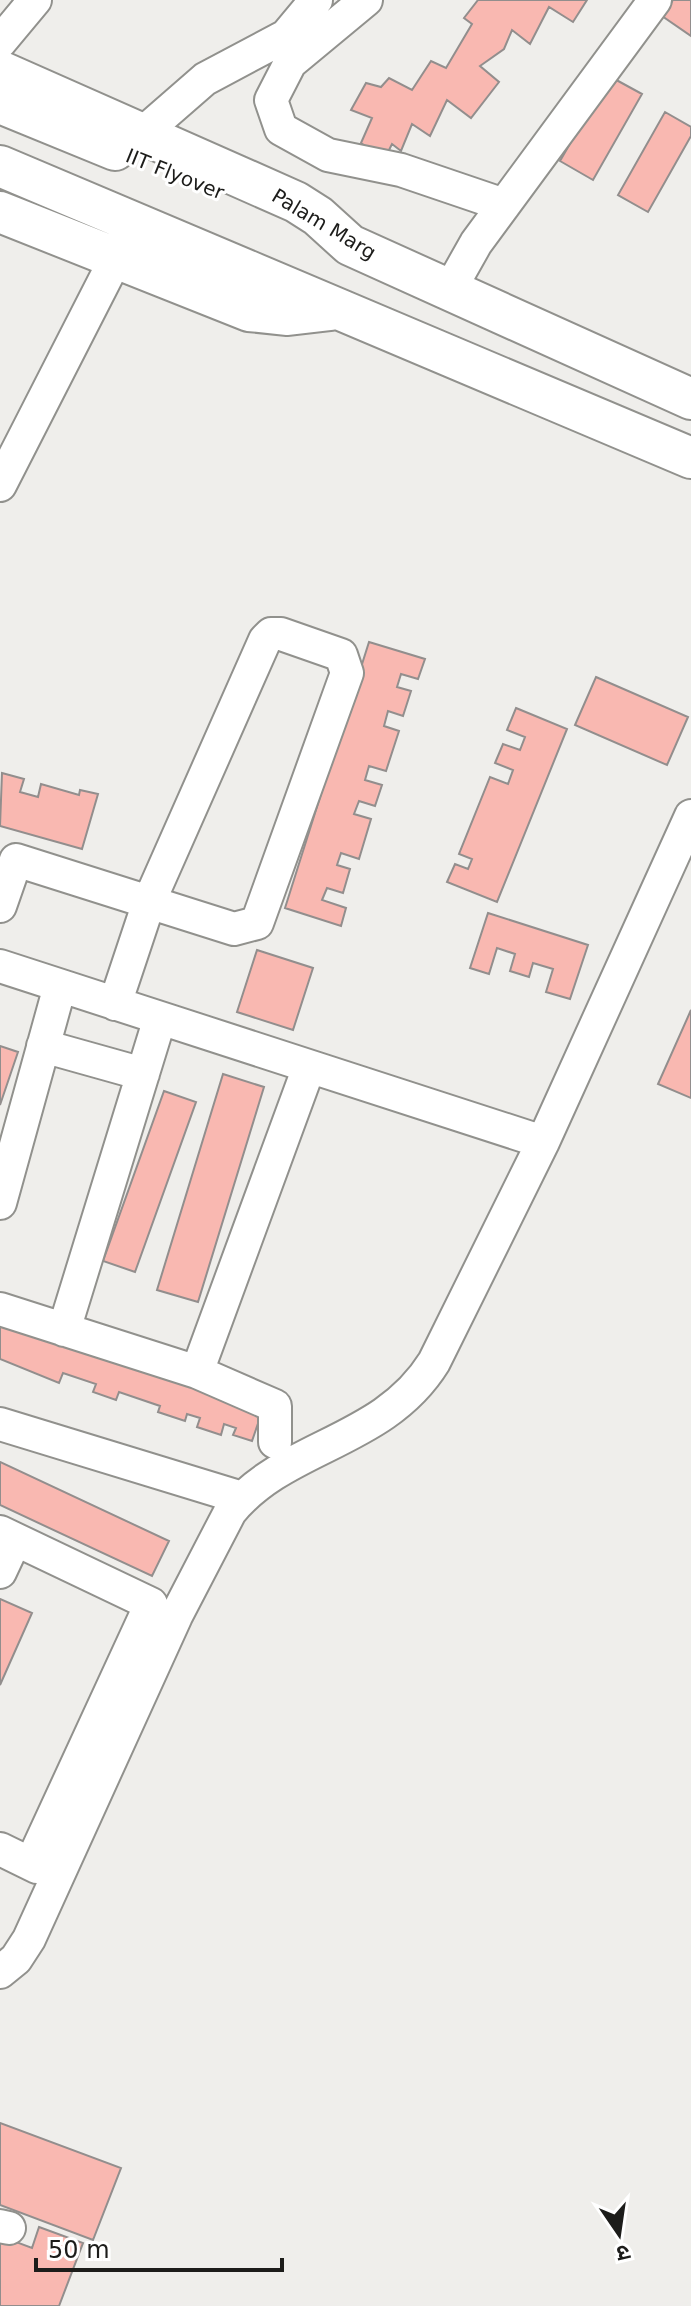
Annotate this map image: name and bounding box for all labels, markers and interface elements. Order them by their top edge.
street label: IIT Flyover [122,143,228,205]
street label: Palam Marg [268,184,380,264]
north arrow [579,2194,659,2274]
scale bar [36,2222,282,2272]
text: 50 m [48,2236,110,2264]
text: उ [613,2239,632,2267]

